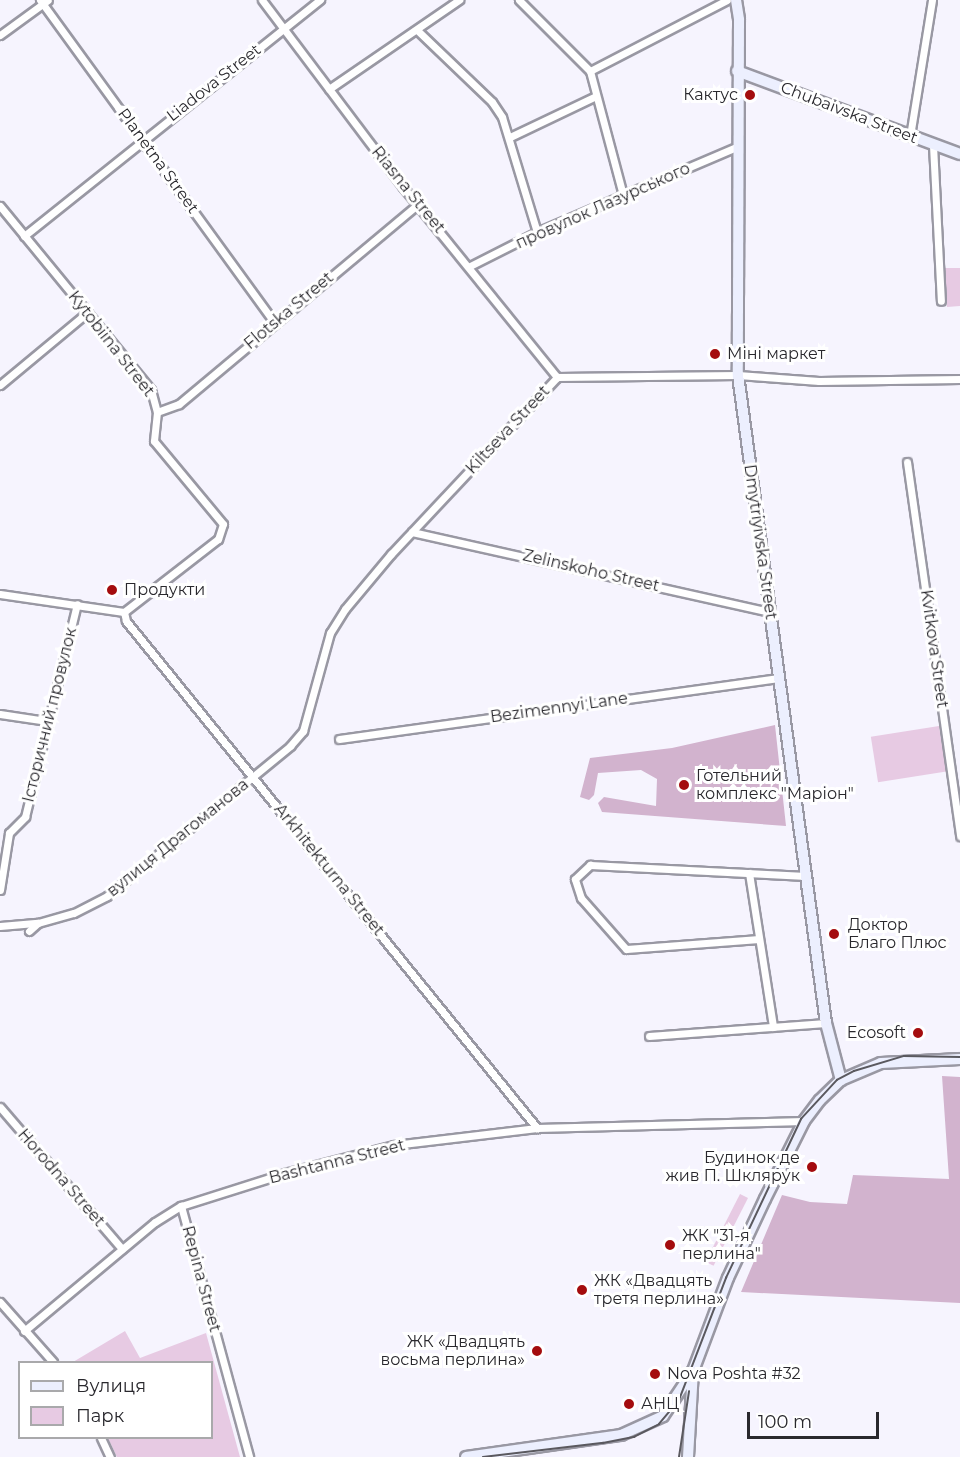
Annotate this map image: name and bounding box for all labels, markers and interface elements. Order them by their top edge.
street label: Liadova Street [163,40,265,126]
street label: Chubaivska Street [778,78,920,148]
place label: Кактус [683,85,738,105]
marker: Кактус [743,88,757,102]
street label: Planetna Street [113,105,203,217]
street label: Riasna Street [367,143,449,237]
street label: провулок Лазурського [513,159,693,253]
street label: Flotska Street [241,268,337,354]
street label: Kytobiina Street [64,287,158,401]
place label: Міні маркет [727,344,825,364]
marker: Міні маркет [708,347,722,361]
street label: Kiltseva Street [462,382,554,478]
street label: Dmytriyivska Street [740,463,780,621]
street label: Zelinskoho Street [521,546,661,596]
place label: Продукти [124,580,205,600]
marker: Продукти [105,583,119,597]
street label: Kvitkova Street [916,588,952,710]
street label: Історичний провулок [19,626,81,804]
street label: Bezimennyi Lane [489,689,629,727]
place label: Готельний комплекс "Маріон" [696,766,854,804]
street label: вулиця Драгоманова [103,775,253,901]
marker: Готельний комплекс "Маріон" [677,778,691,792]
street label: Arkhitekturna Street [270,800,388,940]
place label: Доктор Благо Плюс [848,915,947,953]
marker: Доктор Благо Плюс [825,925,843,943]
place label: Ecosoft [847,1023,906,1043]
marker: Ecosoft [911,1026,925,1040]
street label: Horodna Street [13,1125,109,1231]
street label: Bashtanna Street [267,1136,407,1188]
place label: Будинок де жив П. Шклярук [666,1148,800,1186]
marker: Будинок де жив П. Шклярук [805,1160,819,1174]
street label: Repina Street [178,1224,224,1334]
place label: ЖК "31-я перлина" [682,1226,761,1264]
marker: ЖК "31-я перлина" [663,1238,677,1252]
place label: ЖК «Двадцять третя перлина» [594,1271,724,1309]
marker: ЖК «Двадцять третя перлина» [575,1283,589,1297]
place label: ЖК «Двадцять восьма перлина» [380,1332,525,1370]
marker: ЖК «Двадцять восьма перлина» [530,1344,544,1358]
legend [18,1361,213,1439]
place label: Nova Poshta #32 [667,1364,801,1384]
marker: Nova Poshta #32 [648,1367,662,1381]
text: Вулиця [76,1375,146,1397]
place label: АНЦ [641,1394,679,1414]
marker: АНЦ [622,1397,636,1411]
scale bar [750,1400,882,1438]
text: Парк [76,1405,124,1427]
text: 100 m [758,1411,812,1433]

